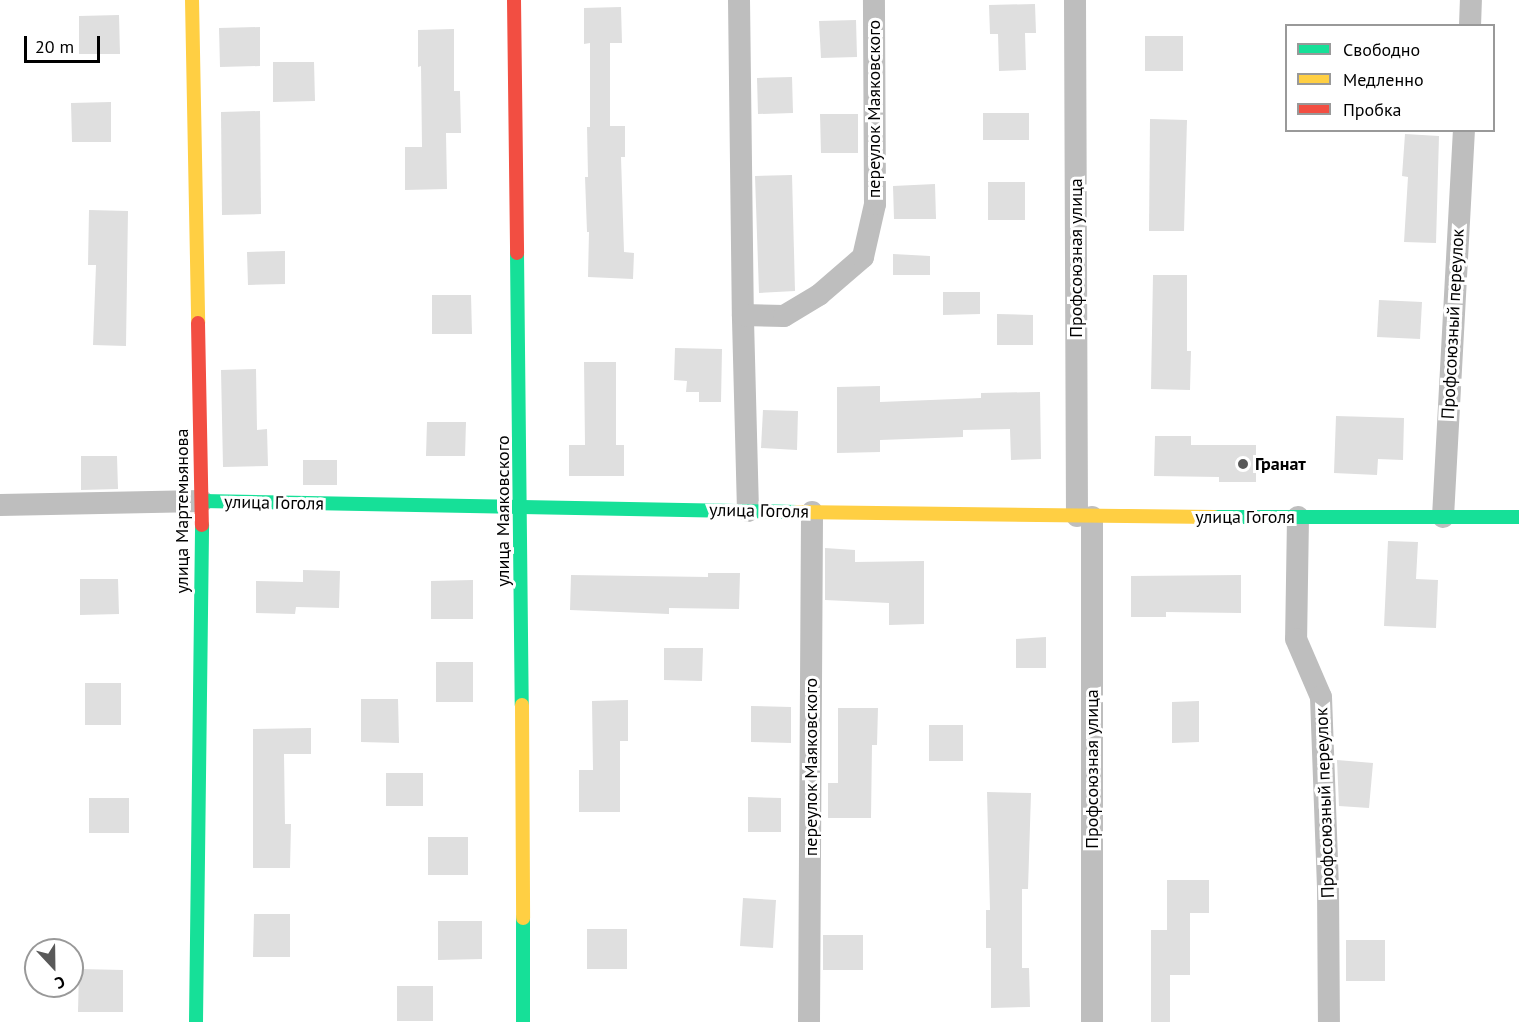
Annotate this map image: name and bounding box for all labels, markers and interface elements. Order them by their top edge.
street label: переулок Маяковского [863,20,885,198]
scale bar [27,24,104,62]
legend [1285,24,1495,132]
text: 20 m [35,35,74,58]
text: Свободно [1343,38,1420,61]
text: Медленно [1343,68,1424,91]
text: Пробка [1343,98,1401,121]
street label: Профсоюзная улица [1065,178,1087,338]
street label: Профсоюзный переулок [1437,228,1469,420]
street label: улица Мартемьянова [171,428,193,594]
street label: улица Маяковского [492,435,514,587]
place label: Гранат [1255,453,1306,475]
marker: Гранат [1236,457,1250,471]
street label: улица Гоголя [224,491,324,515]
street label: улица Гоголя [709,499,809,523]
street label: улица Гоголя [1195,506,1295,528]
street label: переулок Маяковского [800,678,822,856]
street label: Профсоюзная улица [1081,689,1103,849]
street label: Профсоюзный переулок [1311,707,1339,899]
north arrow [24,938,84,998]
text: С [52,972,68,994]

